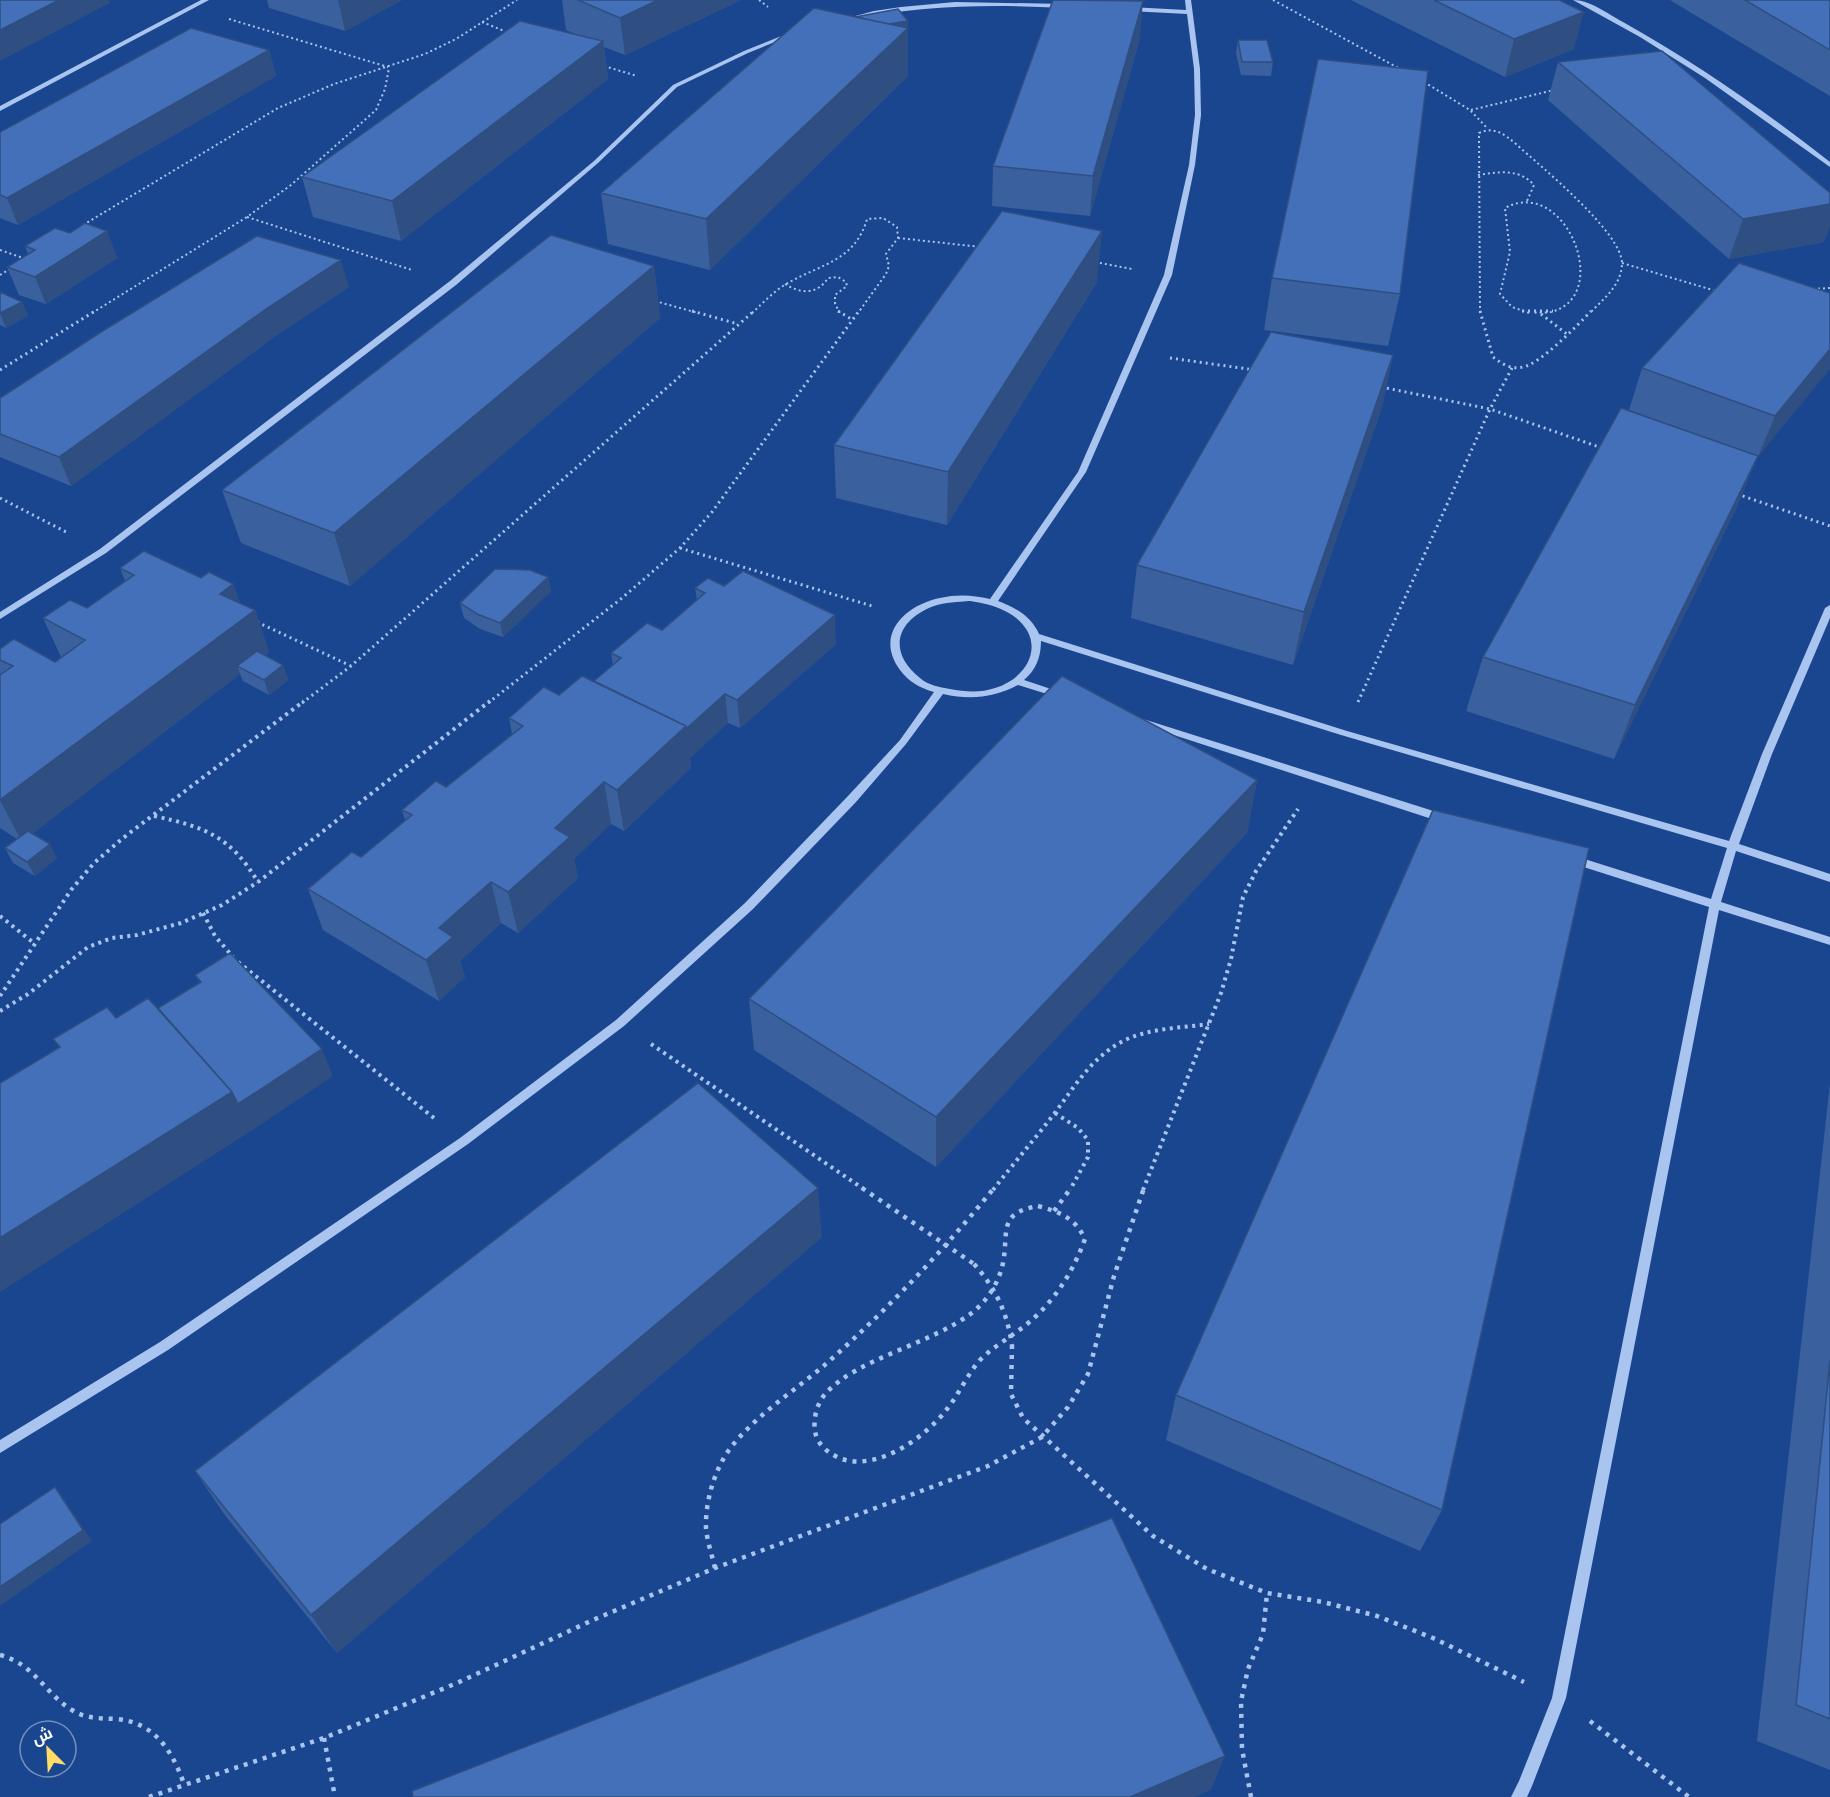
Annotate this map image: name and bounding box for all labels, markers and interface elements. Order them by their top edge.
north arrow [18,1719,78,1779]
text: ش [29,1723,55,1749]

